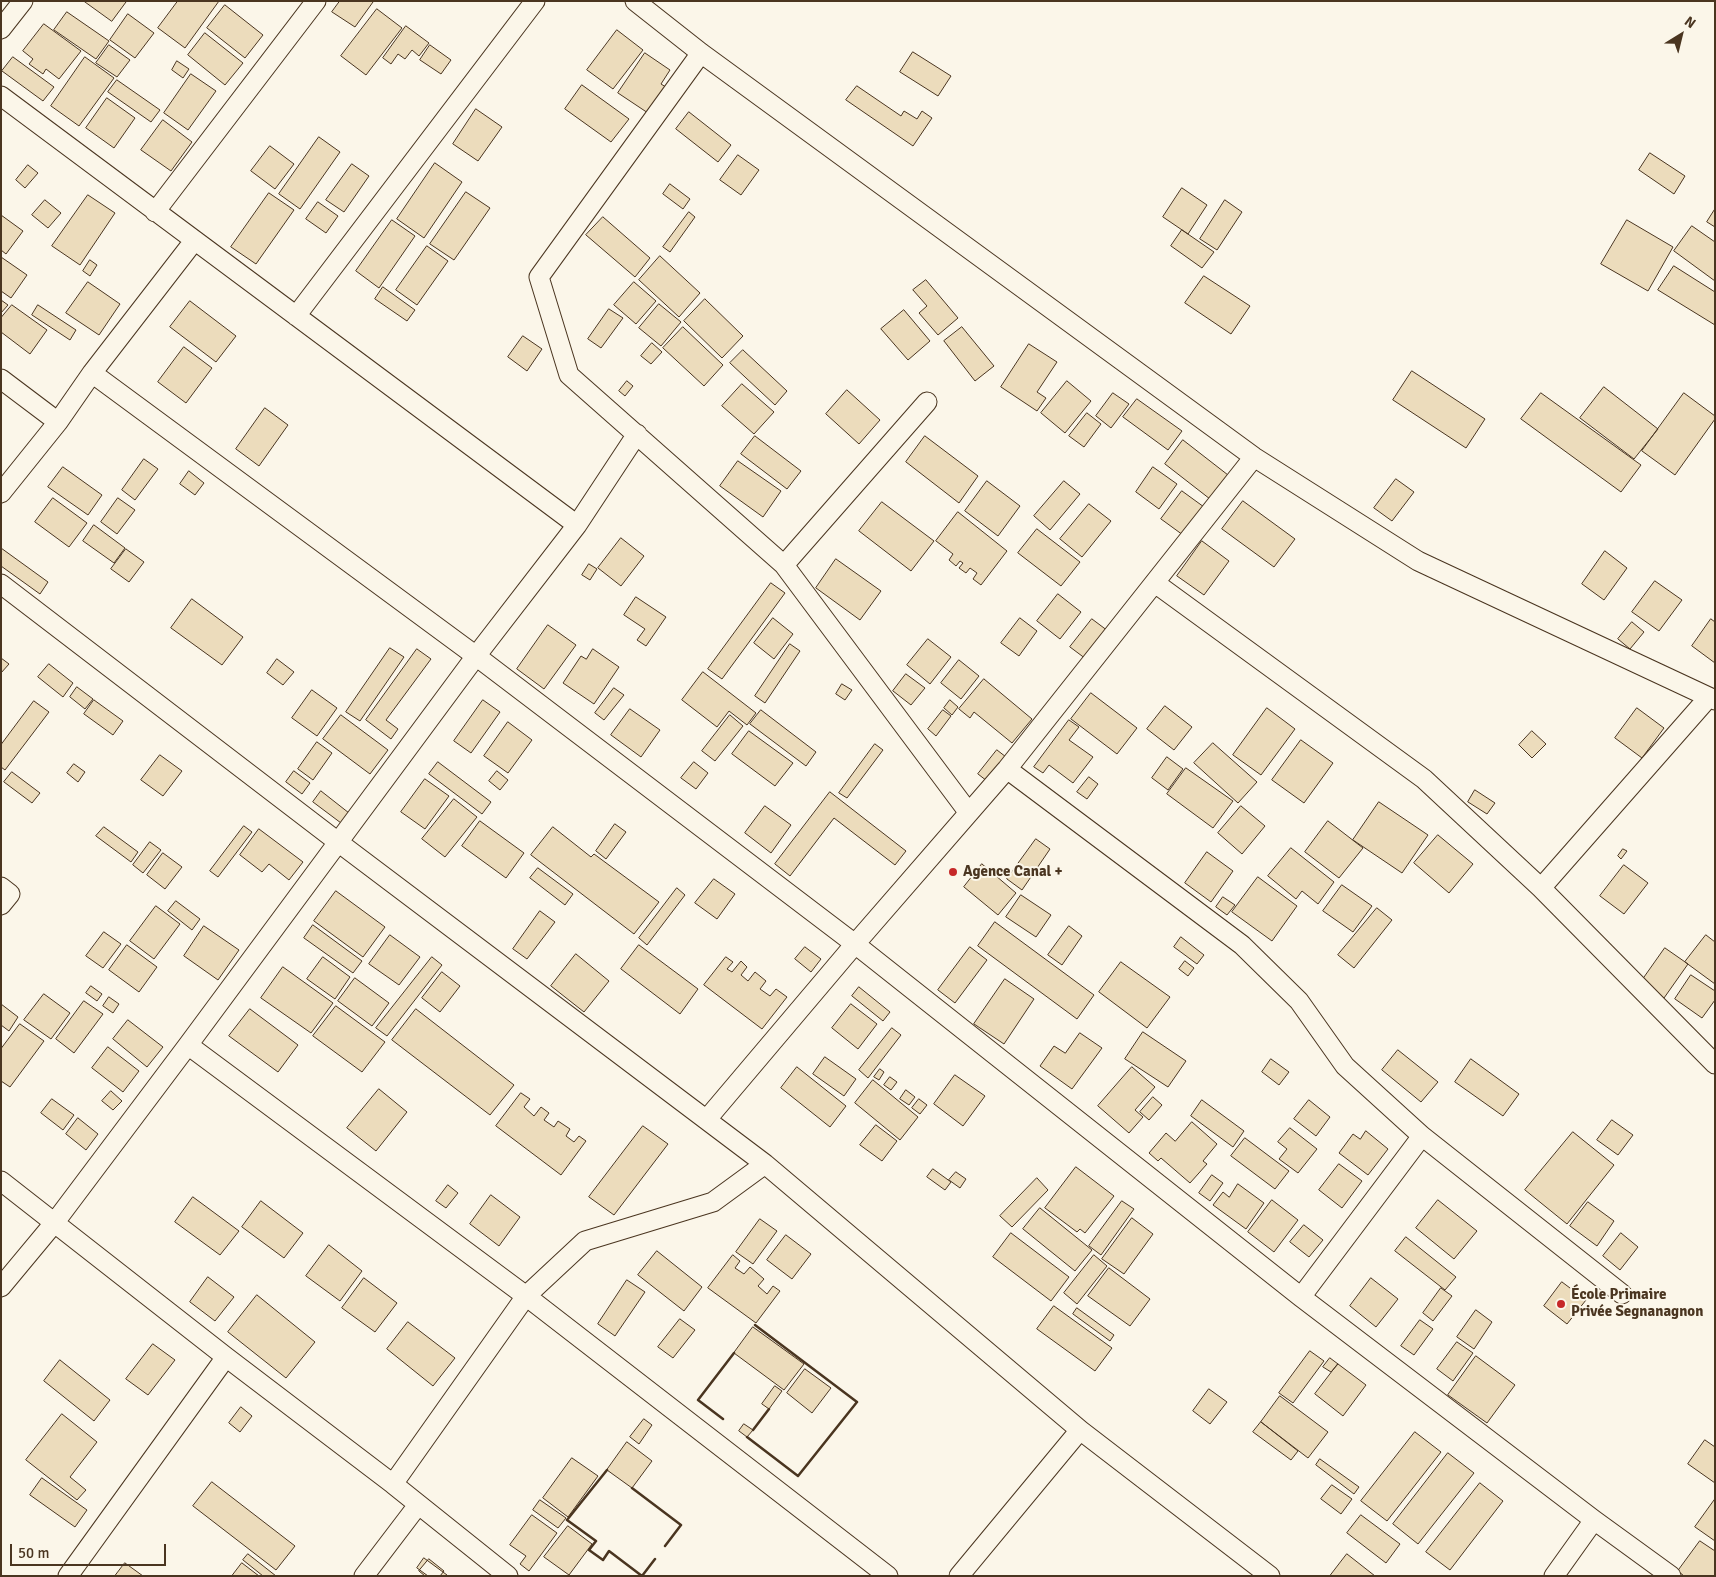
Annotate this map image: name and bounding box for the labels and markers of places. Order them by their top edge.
place label: Agence Canal + [963,863,1063,881]
marker: Agence Canal + [947,866,959,878]
place label: École Primaire Privée Segnanagnon [1571,1286,1703,1321]
marker: École Primaire Privée Segnanagnon [1555,1298,1567,1310]

